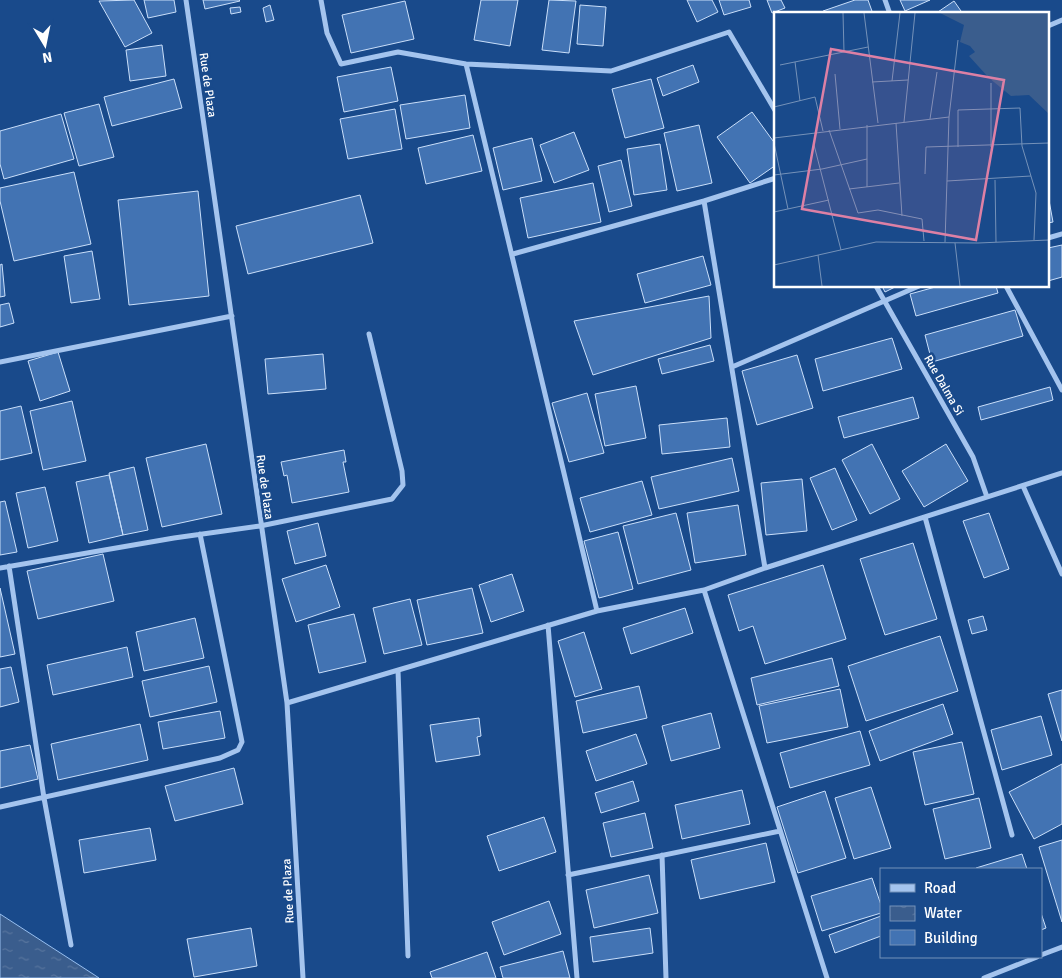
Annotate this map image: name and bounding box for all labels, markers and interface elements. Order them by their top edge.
inset map [774,12,1050,288]
north arrow [20,20,70,70]
text: N [41,48,53,67]
street label: Rue de Plaza [196,52,219,118]
street label: Rue Dalma Si [920,352,967,418]
street label: Rue de Plaza [253,454,276,520]
street label: Rue de Plaza [279,858,298,924]
legend [880,868,1042,958]
text: Road [924,879,956,897]
text: Water [924,904,962,922]
text: Building [924,929,978,947]

